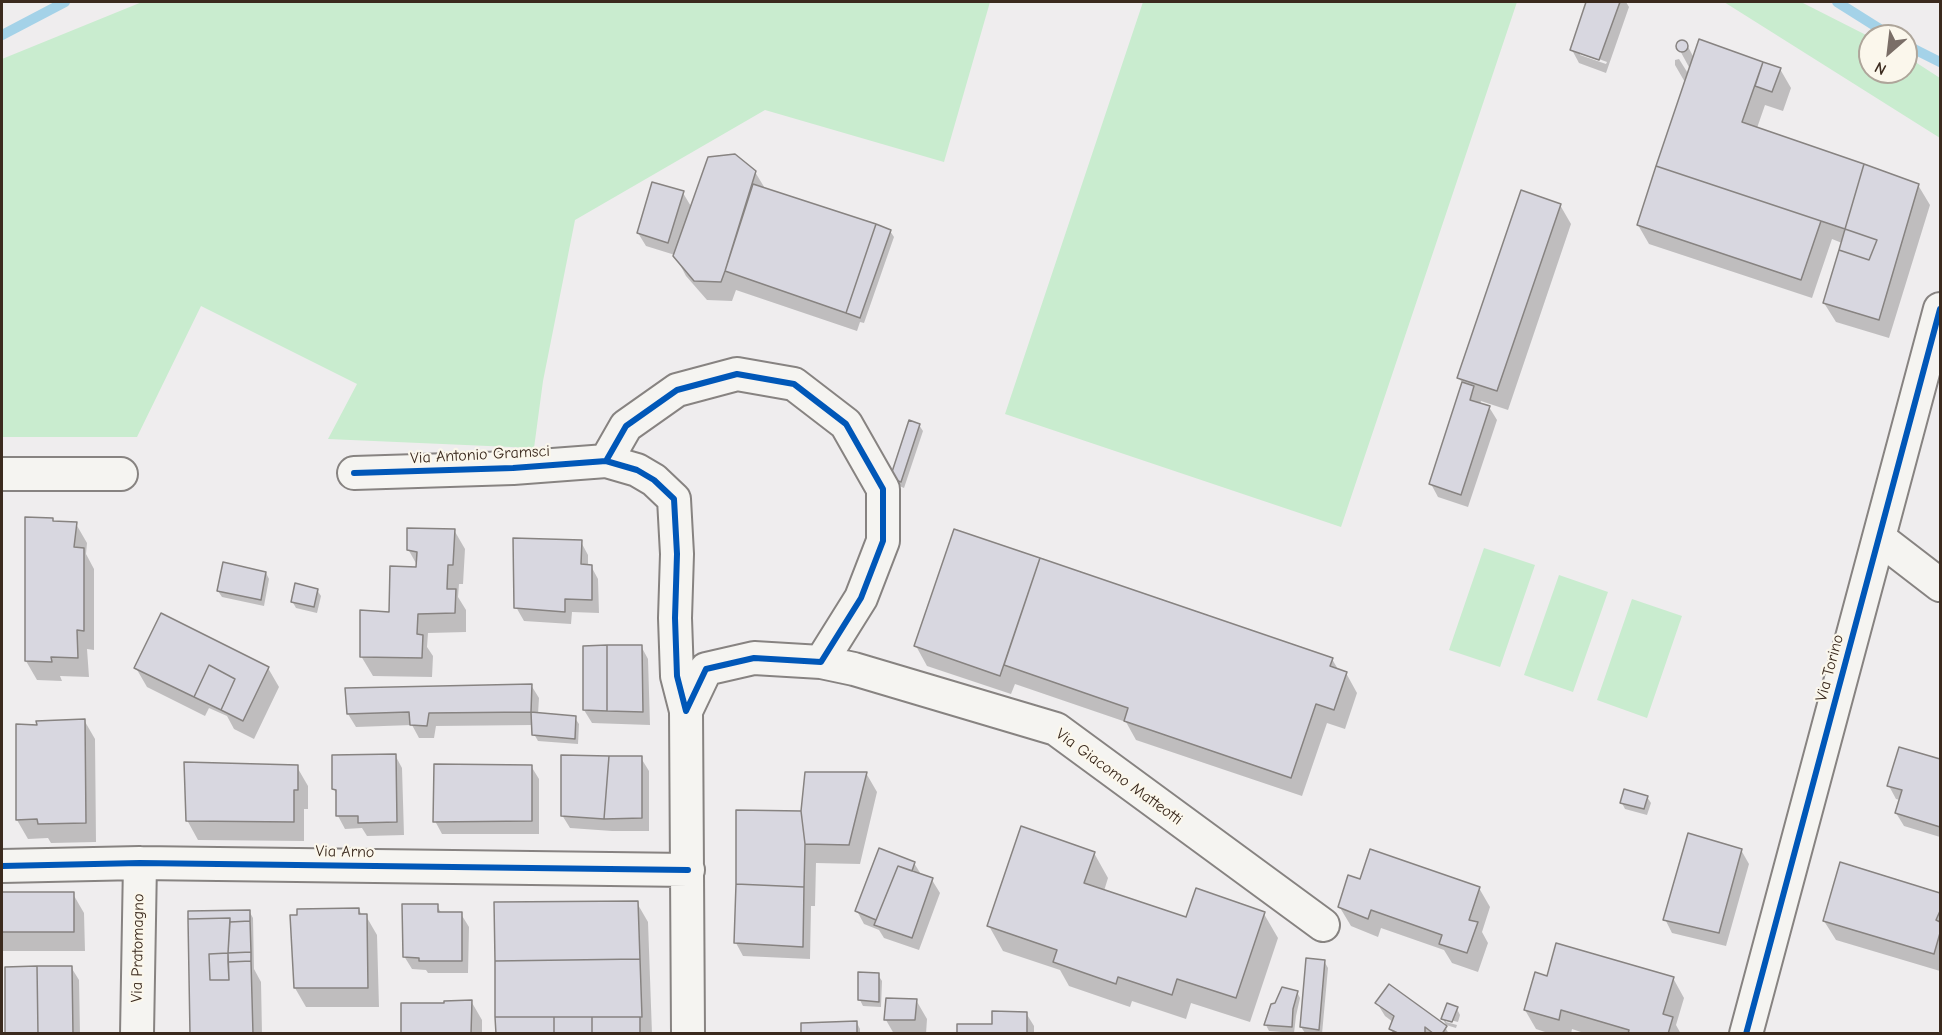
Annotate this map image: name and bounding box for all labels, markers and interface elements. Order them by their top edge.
north arrow [1858,24,1918,84]
text: N [1872,58,1889,79]
street label: Via Antonio Gramsci [410,442,550,468]
street label: Via Torino [1812,632,1848,704]
street label: Via Giacomo Matteotti [1052,725,1186,829]
street label: Via Arno [315,842,375,862]
street label: Via Pratomagno [127,893,149,1003]

